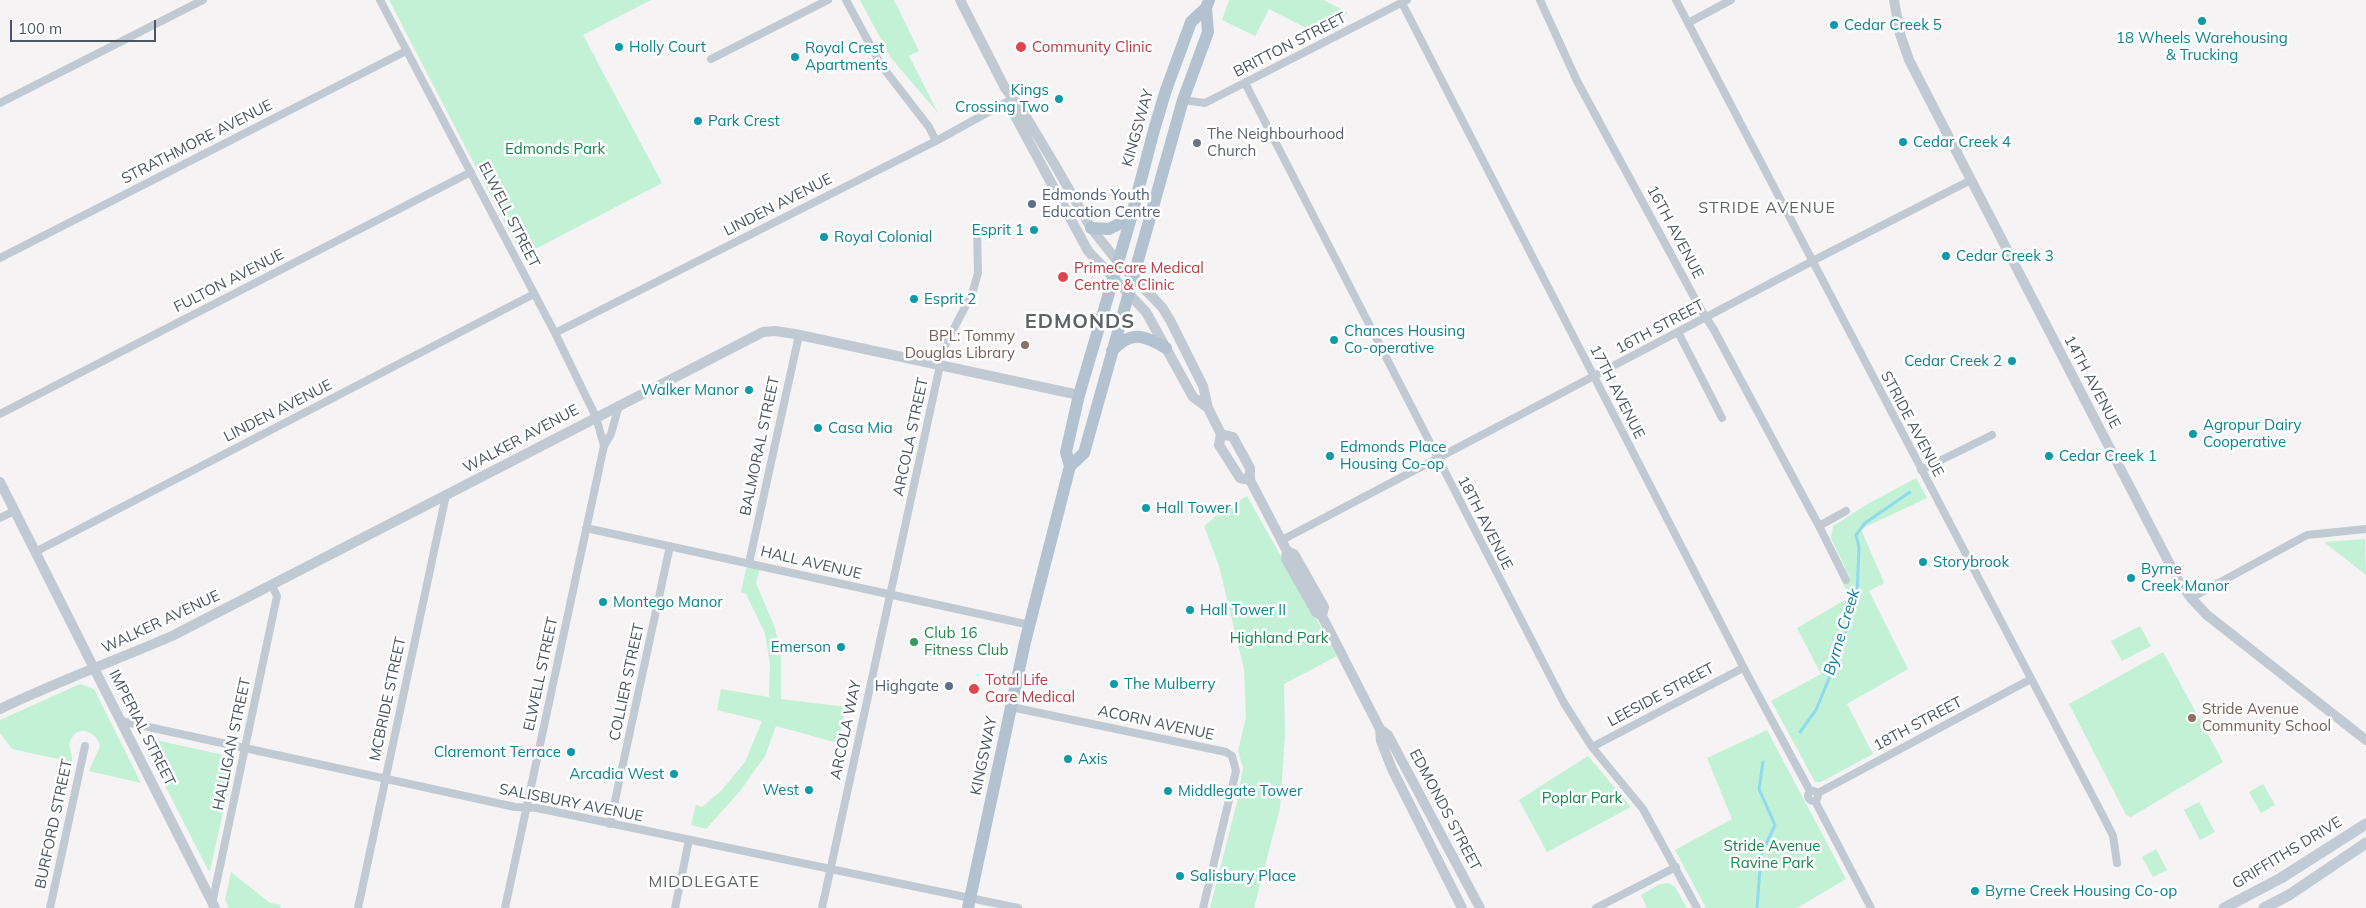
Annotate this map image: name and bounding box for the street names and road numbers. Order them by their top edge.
street label: BRITTON STREET [1231,9,1349,81]
street label: KINGSWAY [1118,87,1158,169]
street label: STRATHMORE AVENUE [119,96,275,188]
street label: ELWELL STREET [475,159,543,271]
street label: LINDEN AVENUE [721,170,835,240]
street label: 16TH AVENUE [1643,182,1707,282]
street label: FULTON AVENUE [171,245,287,317]
street label: 16TH STREET [1613,296,1707,358]
street label: 14TH AVENUE [2060,332,2124,432]
street label: 17TH AVENUE [1586,342,1648,442]
street label: STRIDE AVENUE [1877,368,1947,480]
street label: BALMORAL STREET [736,375,784,517]
street label: LINDEN AVENUE [221,376,335,446]
street label: ARCOLA STREET [890,376,932,498]
street label: WALKER AVENUE [460,401,582,477]
street label: 18TH AVENUE [1454,473,1516,573]
street label: HALL AVENUE [759,543,863,583]
street label: WALKER AVENUE [99,587,223,657]
street label: ELWELL STREET [520,615,562,733]
street label: COLLIER STREET [606,621,648,743]
street label: MCBRIDE STREET [366,635,410,763]
street label: LEESIDE STREET [1605,659,1717,731]
street label: IMPERIAL STREET [105,667,179,789]
street label: HALLIGAN STREET [209,676,255,812]
street label: ARCOLA WAY [827,679,865,781]
street label: 18TH STREET [1871,693,1965,755]
street label: ACORN AVENUE [1096,702,1216,744]
street label: KINGSWAY [967,715,1001,797]
street label: EDMONDS STREET [1405,746,1485,874]
street label: BURFORD STREET [31,758,77,890]
street label: SALISBURY AVENUE [497,780,645,826]
street label: GRIFFITHS DRIVE [2229,813,2345,893]

